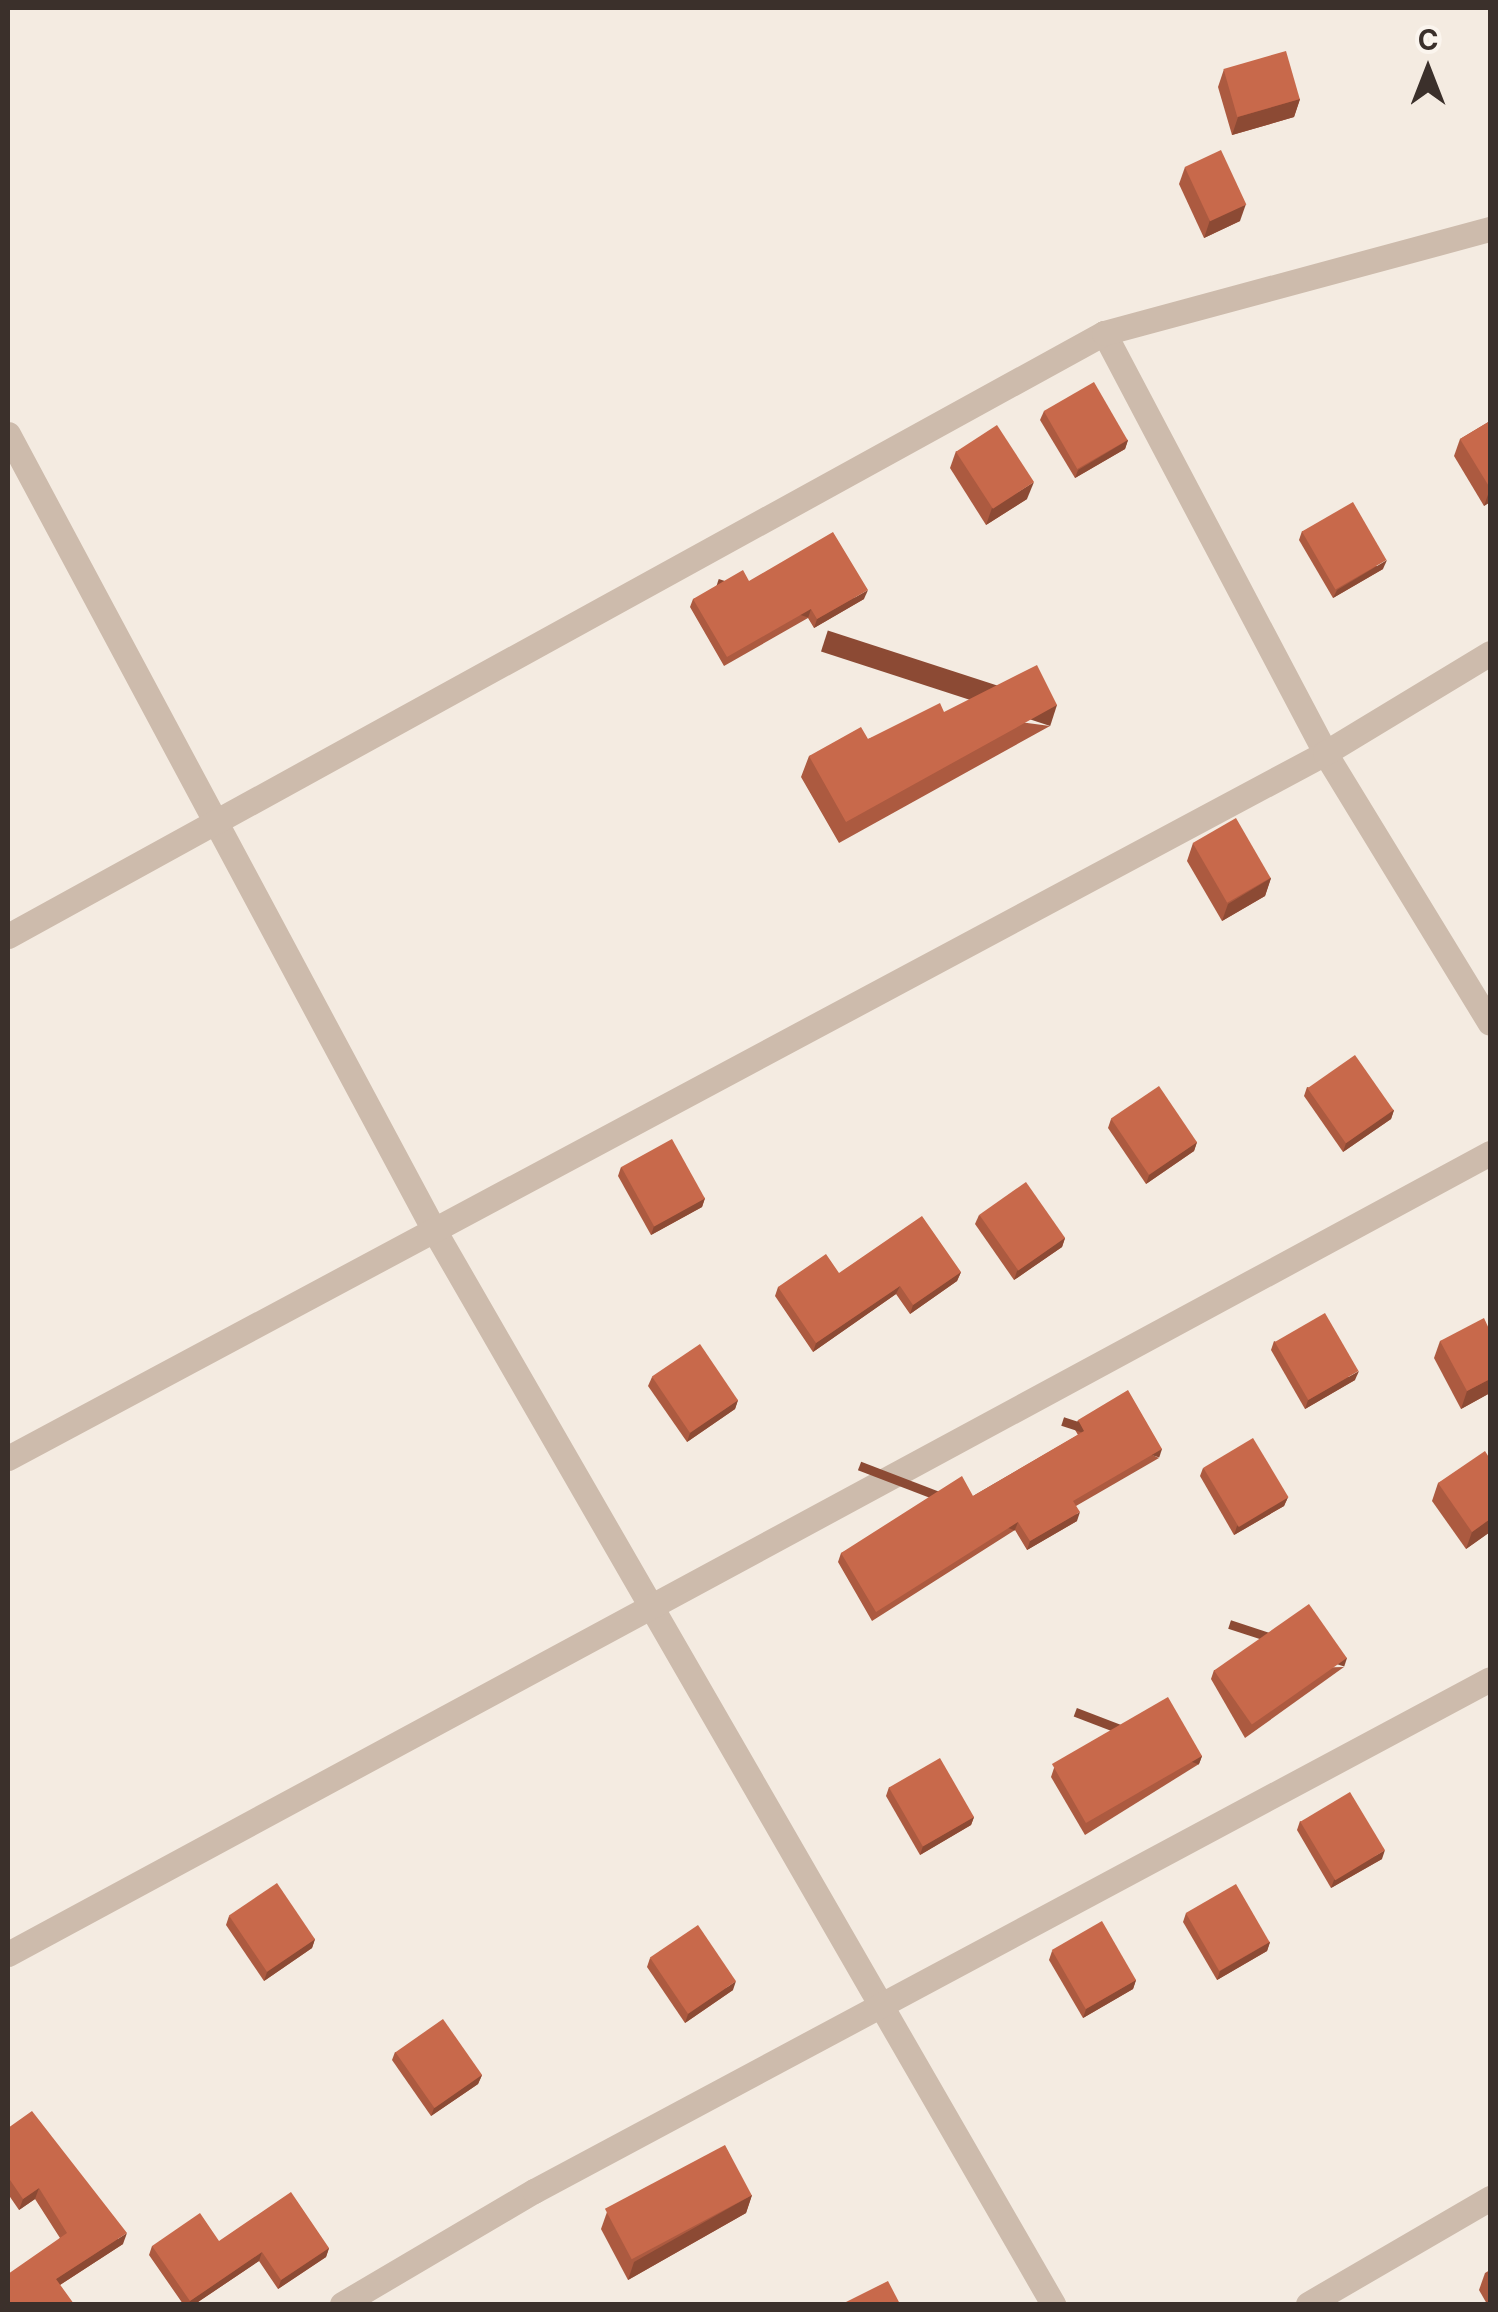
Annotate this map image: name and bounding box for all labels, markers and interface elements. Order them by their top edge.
north arrow [1378,20,1478,120]
text: С [1418,23,1438,57]

